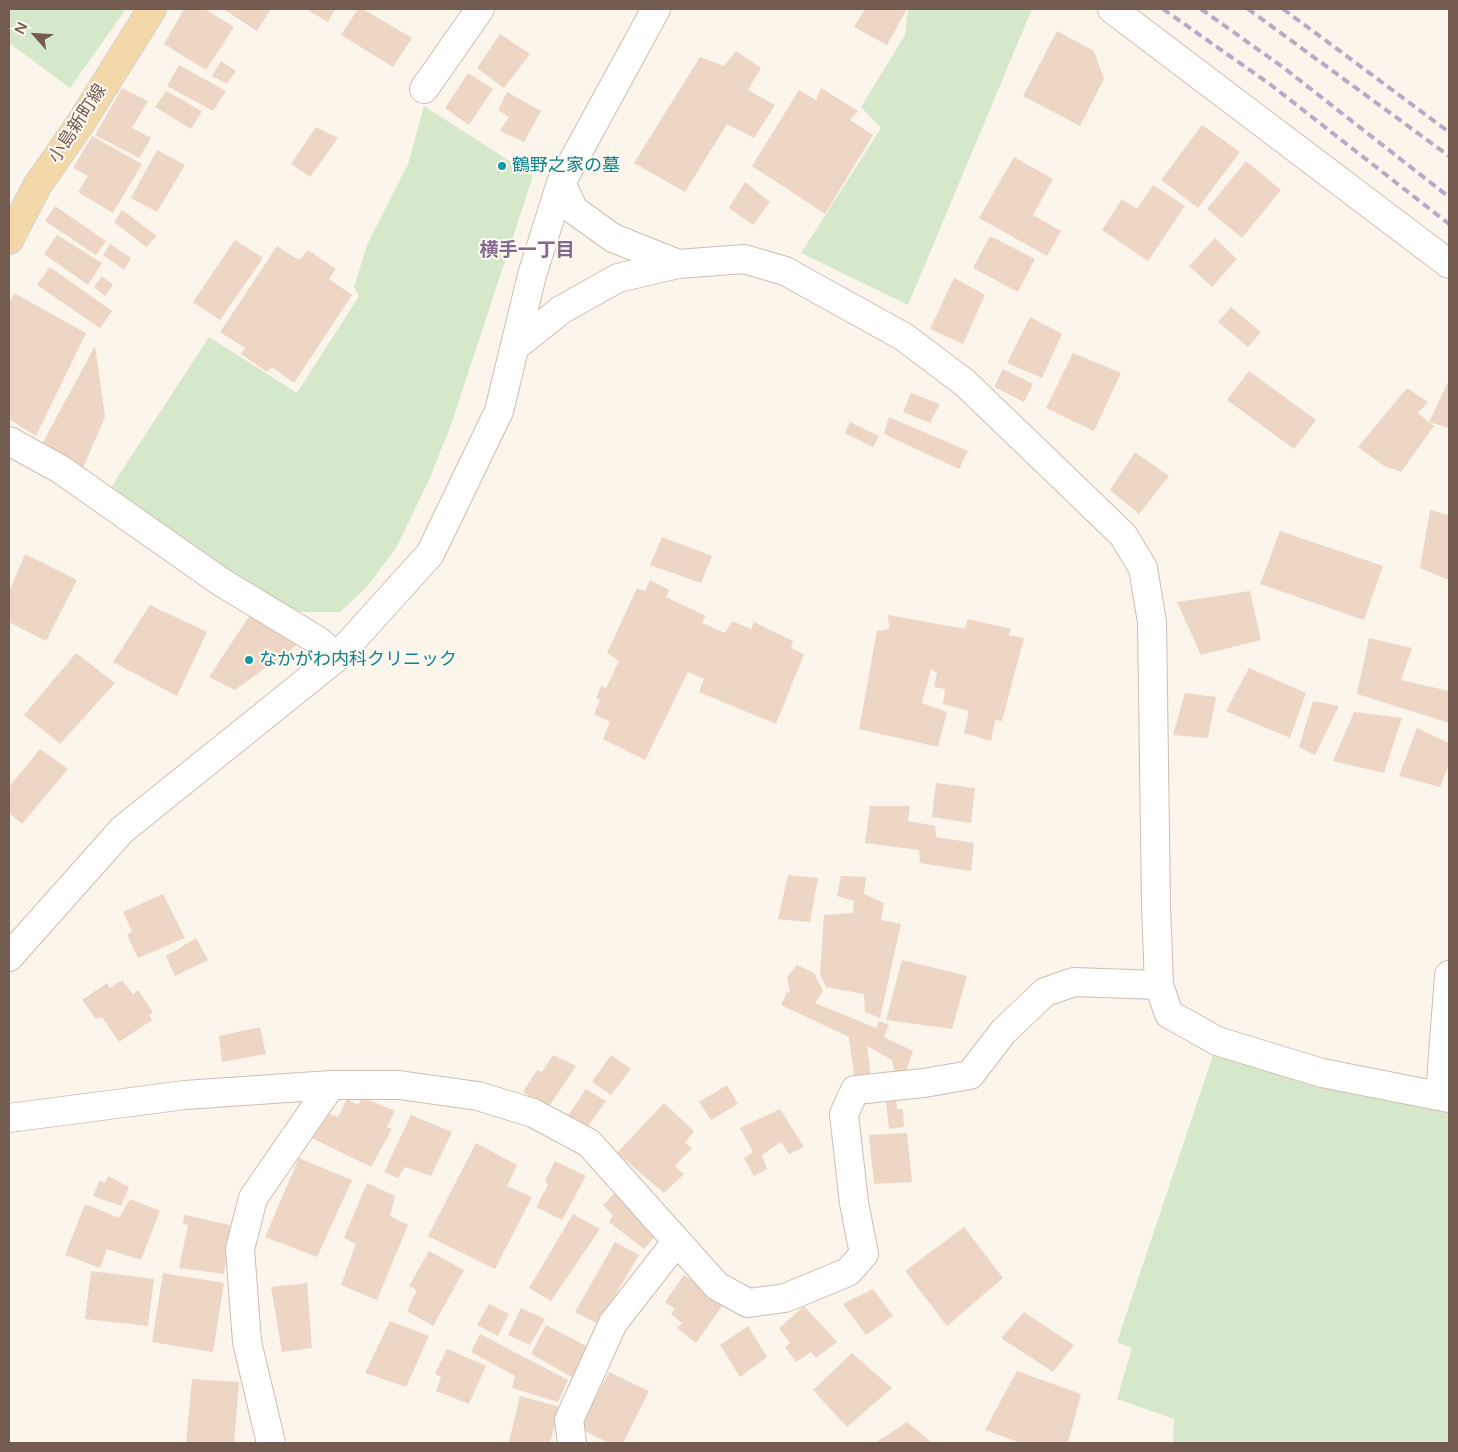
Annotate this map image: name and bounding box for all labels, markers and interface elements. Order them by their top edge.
north arrow [10,10,60,60]
text: N [11,19,31,37]
street label: 小島新町線 [44,80,112,168]
place label: 鶴野之家の墓 [512,155,620,177]
marker: 鶴野之家の墓 [496,160,508,172]
district label: 横手一丁目 [480,240,574,262]
place label: なかがわ内科クリニック [259,649,457,671]
marker: なかがわ内科クリニック [243,654,255,666]

